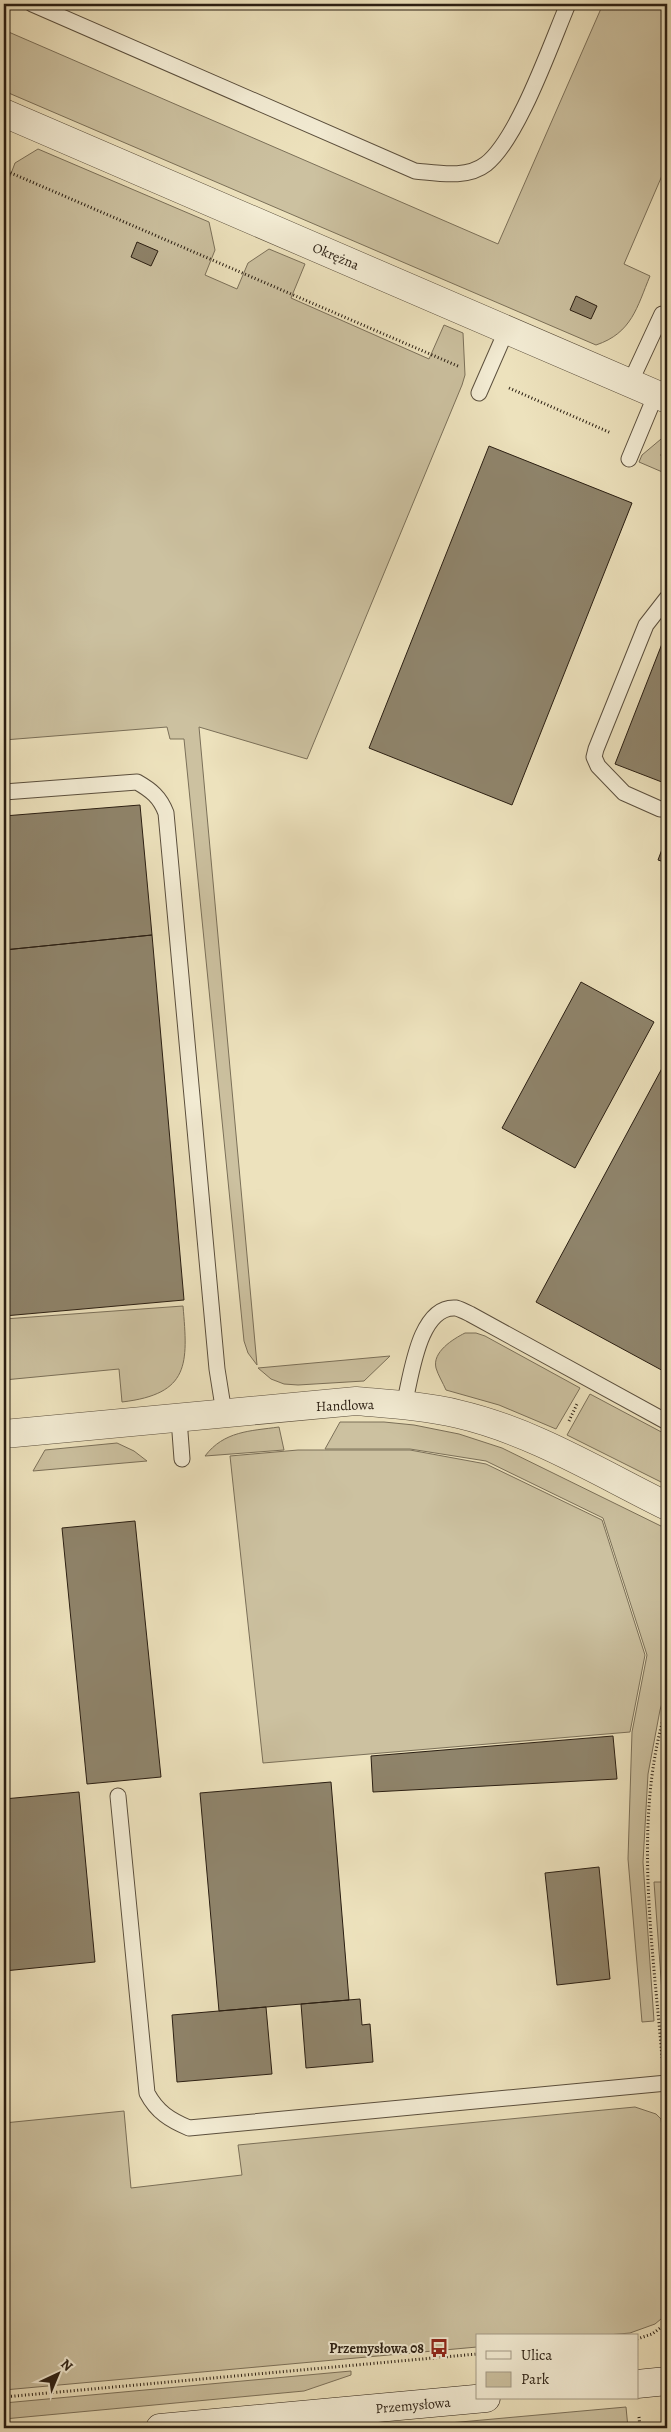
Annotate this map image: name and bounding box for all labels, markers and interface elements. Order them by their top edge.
street label: Okrężna [310,238,362,275]
street label: Handlowa [316,1395,375,1416]
legend [476,2334,638,2400]
bus stop icon: Przemysłowa 08 [428,2337,450,2359]
place label: Przemysłowa 08 [329,2339,424,2358]
text: Ulica [521,2345,552,2365]
north arrow [32,2350,82,2400]
text: N [56,2355,77,2375]
text: Park [521,2369,550,2389]
street label: Przemysłowa [375,2393,452,2418]

